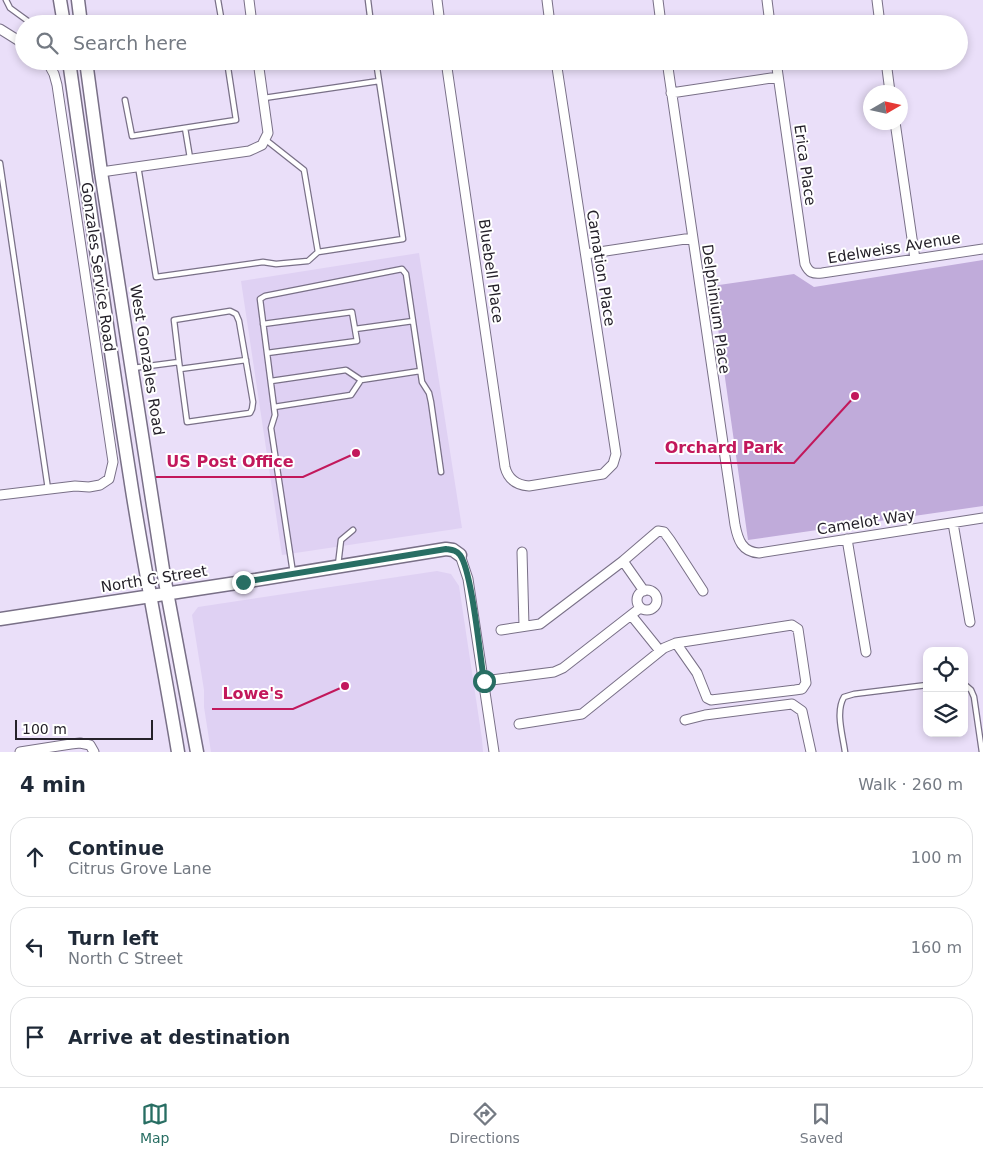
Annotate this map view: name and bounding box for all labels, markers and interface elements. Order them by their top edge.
search box [15,15,968,70]
icon: search [33,29,61,57]
text: Search here [73,32,187,54]
north arrow [863,85,908,130]
street label: Erica Place [790,123,820,207]
street label: Gonzales Service Road [77,181,119,353]
street label: Carnation Place [583,208,619,328]
street label: Bluebell Place [475,218,507,324]
street label: Edelweiss Avenue [826,229,962,267]
street label: Delphinium Place [698,243,734,375]
street label: West Gonzales Road [126,283,168,437]
callout: Orchard Park [655,432,794,463]
text: Orchard Park [665,438,784,457]
callout: US Post Office [156,446,303,477]
text: US Post Office [166,452,294,471]
street label: Camelot Way [815,505,917,539]
street label: North C Street [99,562,209,596]
route end [232,571,255,594]
map controls [923,647,968,737]
button: locate [923,647,968,692]
route start [473,670,496,693]
callout: Lowe's [212,678,293,709]
text: Lowe's [222,684,284,703]
button: layers [923,692,968,737]
scale bar [15,717,152,740]
text: 100 m [22,721,67,737]
text: 4 min [20,773,86,797]
text: Walk · 260 m [858,775,963,794]
text: Continue [68,837,164,859]
icon: ahead [21,843,49,871]
text: 100 m [911,848,962,867]
text: Citrus Grove Lane [68,859,212,878]
text: Turn left [68,927,159,949]
icon: left [21,933,49,961]
text: 160 m [911,938,962,957]
text: North C Street [68,949,183,968]
icon: arrive [21,1023,49,1051]
text: Arrive at destination [68,1026,290,1048]
tab: Map [140,1100,169,1146]
tab: Directions [449,1100,520,1146]
tab: Saved [800,1100,843,1146]

